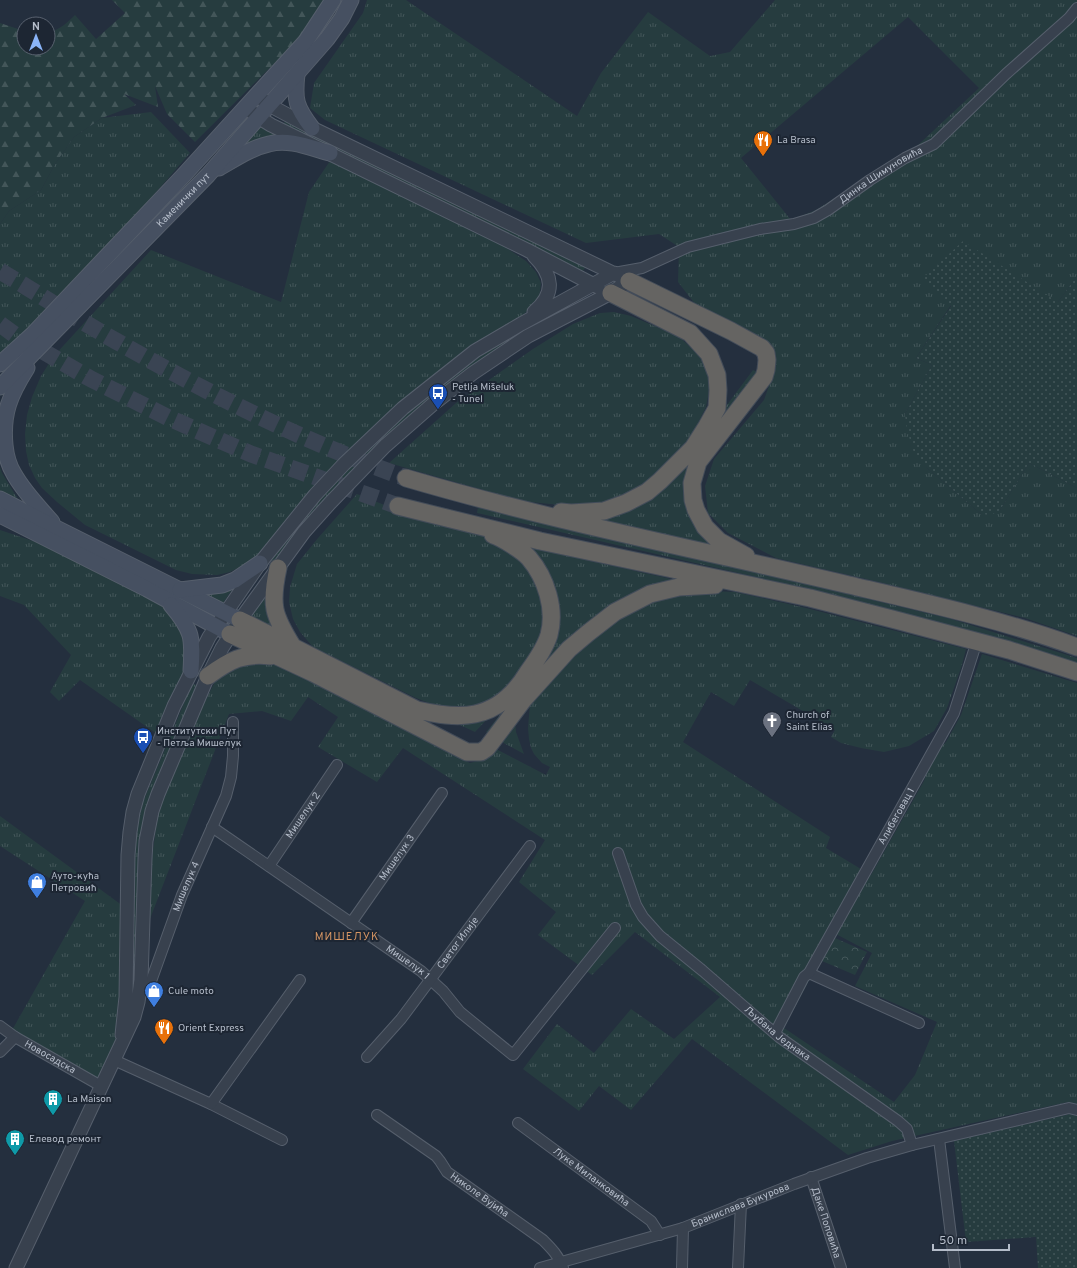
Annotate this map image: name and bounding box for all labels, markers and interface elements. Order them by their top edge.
north arrow [16,16,56,56]
text: N [32,20,40,34]
restaurant icon: La Brasa [752,129,774,157]
place label: La Brasa [777,134,816,147]
street label: Динка Шимуновића [836,144,925,207]
street label: Каменички пут [154,169,214,230]
place label: Petlja Mišeluk - Tunel [452,381,514,406]
bus stop icon: Petlja Mišeluk - Tunel [427,382,449,410]
place label: Church of Saint Elias [786,709,833,734]
church icon: Church of Saint Elias [761,710,783,738]
place label: Институтски Пут - Петља Мишелук [157,725,242,750]
bus stop icon: Институтски Пут - Петља Мишелук [132,726,154,754]
street label: Алибеговац 1 [875,785,918,847]
street label: Мишелук 2 [283,790,323,841]
street label: Мишелук 3 [376,832,417,883]
street label: Мишелук 4 [170,859,203,914]
place label: Ауто-кућа Петровић [51,870,99,895]
shop icon: Ауто-кућа Петровић [26,871,48,899]
street label: Светог Илије [434,914,481,971]
district label: МИШЕЛУК [315,930,379,944]
street label: Мишелук 1 [383,942,433,982]
shop icon: Cule moto [143,980,165,1008]
place label: Cule moto [168,985,214,998]
street label: Љубана Једнака [741,1003,813,1064]
restaurant icon: Orient Express [153,1017,175,1045]
place label: Orient Express [178,1022,244,1035]
street label: Новосадска [22,1037,78,1077]
building icon: La Maison [42,1088,64,1116]
place label: La Maison [67,1093,112,1106]
building icon: Елевод ремонт [4,1128,26,1156]
place label: Елевод ремонт [29,1133,101,1146]
street label: Луке Миланковића [550,1145,632,1209]
street label: Николе Вујића [447,1170,511,1220]
street label: Бранислава Букурова [689,1180,791,1231]
street label: Даке Поповића [808,1185,844,1260]
scale bar [933,1226,1009,1252]
text: 50 m [939,1233,967,1249]

